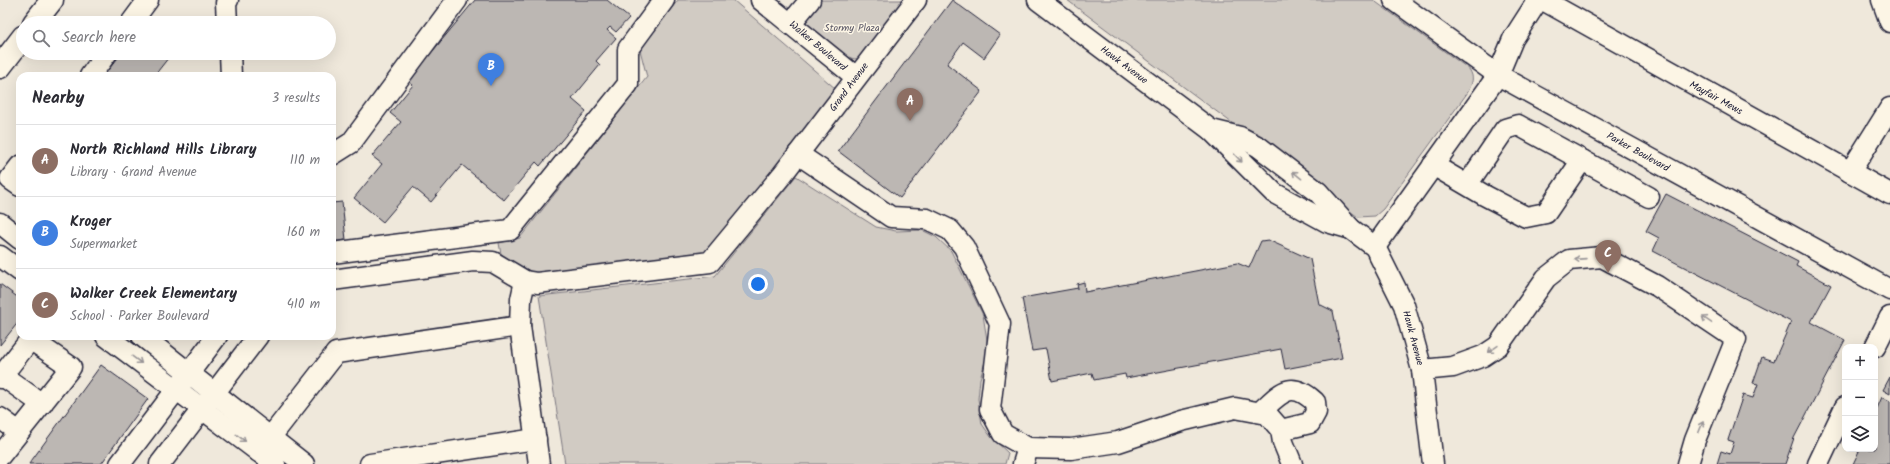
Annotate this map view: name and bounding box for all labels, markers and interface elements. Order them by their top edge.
search box [16,16,336,60]
street label: Walker Boulevard [786,17,851,76]
park label: Stormy Plaza [824,20,880,36]
text: Search here [62,26,136,50]
icon: search [30,27,52,49]
street label: Hawk Avenue [1097,42,1152,89]
pin: B [478,53,504,86]
street label: Grand Avenue [825,59,873,115]
street label: Mayfair Mews [1686,77,1746,120]
text: Nearby [32,85,84,112]
text: 3 results [272,88,320,109]
pin: A [897,88,923,121]
street label: Parker Boulevard [1604,128,1673,176]
text: North Richland Hills Library [70,138,257,162]
text: A [41,150,49,171]
text: 110 m [290,150,320,171]
one-way arrow [1233,153,1242,163]
text: Library · Grand Avenue [70,162,197,183]
one-way arrow [1291,170,1302,179]
text: Kroger [70,210,111,234]
text: B [41,222,49,243]
text: 160 m [287,222,320,243]
text: Supermarket [70,234,137,255]
pin: C [1595,240,1621,273]
one-way arrow [1574,255,1587,263]
your location [748,274,768,294]
text: Walker Creek Elementary [70,282,237,306]
text: C [41,294,49,315]
text: 410 m [287,294,320,315]
text: School · Parker Boulevard [70,306,209,327]
street label: Hawk Avenue [1398,309,1428,368]
one-way arrow [1701,315,1713,323]
map controls [1842,344,1878,452]
button: + [1842,344,1878,380]
one-way arrow [1487,345,1498,353]
one-way arrow [132,355,143,364]
button: − [1842,380,1878,416]
button: layers [1842,416,1878,452]
one-way arrow [1697,422,1705,434]
one-way arrow [235,434,246,442]

